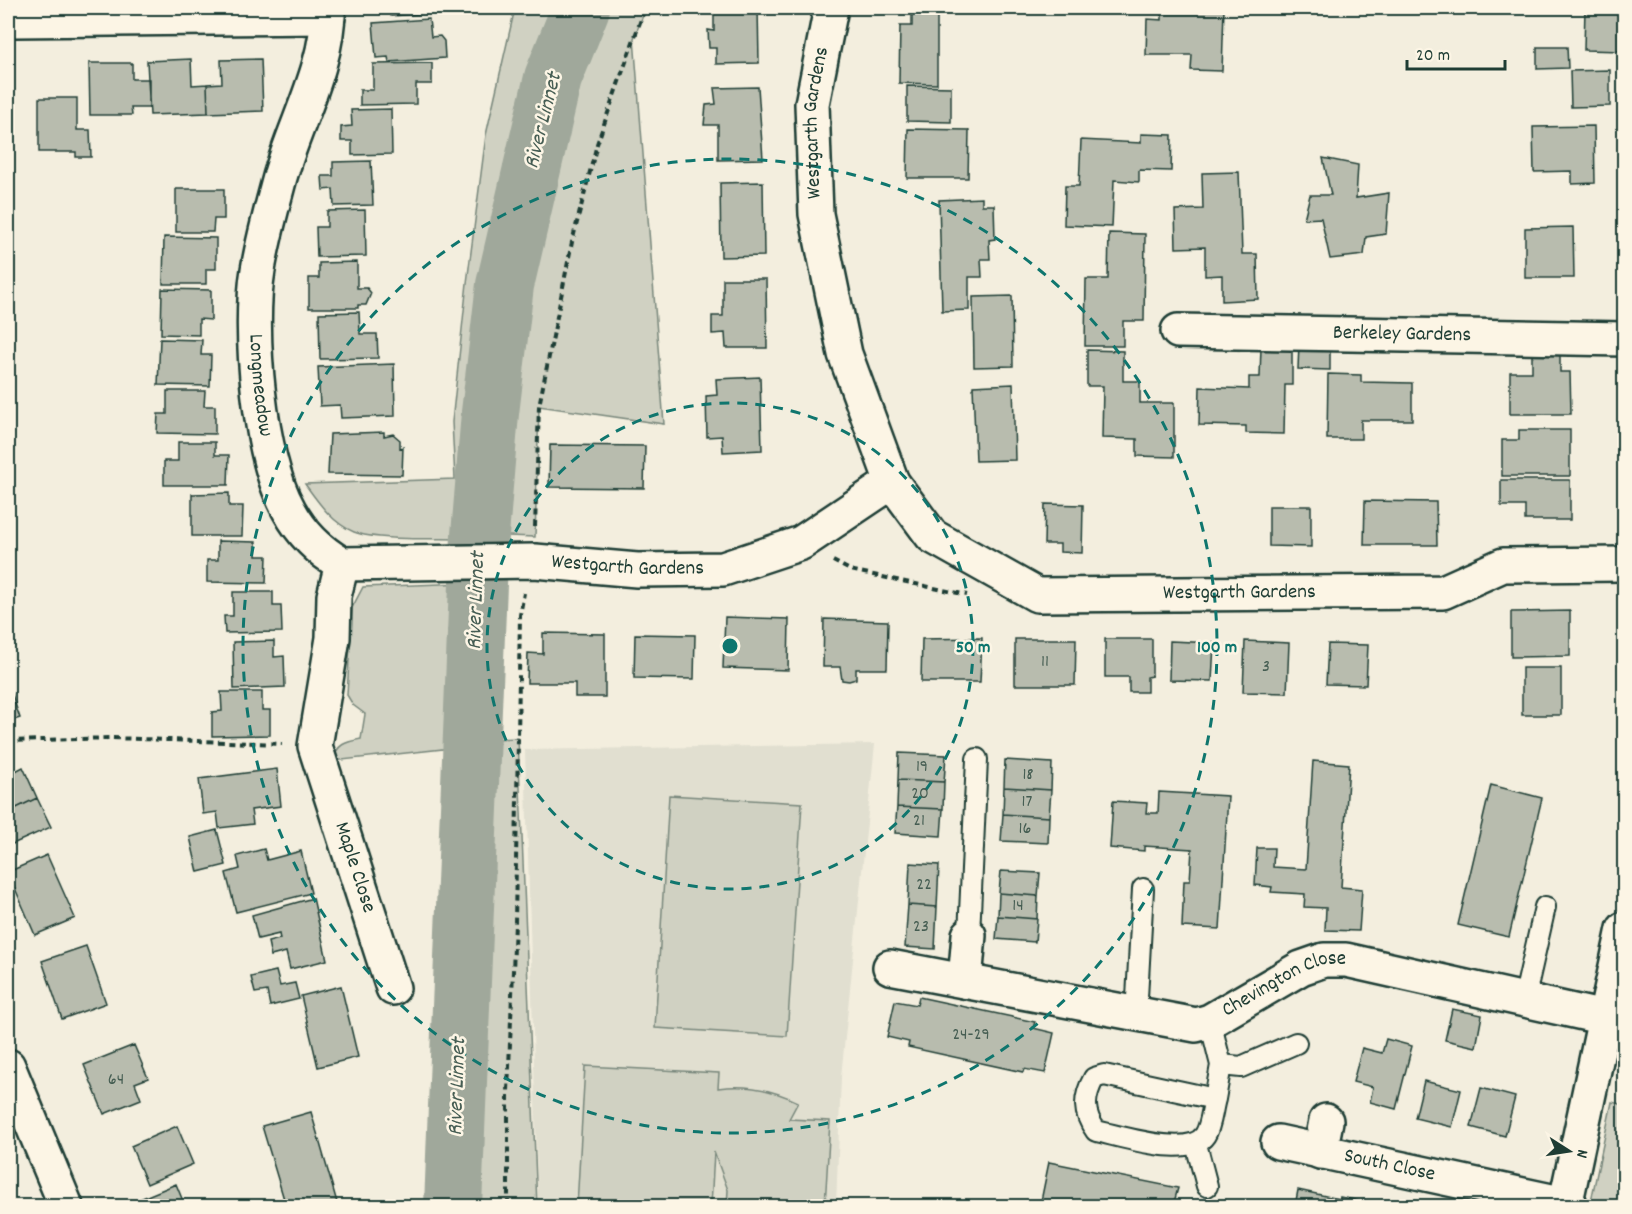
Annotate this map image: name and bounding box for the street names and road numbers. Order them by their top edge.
street label: Westgarth Gardens [797,44,838,200]
street label: Berkeley Gardens [1333,319,1471,351]
street label: Longmeadow [240,333,280,439]
street label: Westgarth Gardens [550,548,704,585]
street label: Westgarth Gardens [1163,578,1316,609]
street label: Maple Close [326,818,383,917]
street label: Chevington Close [1217,945,1346,1026]
street label: South Close [1341,1142,1438,1191]

